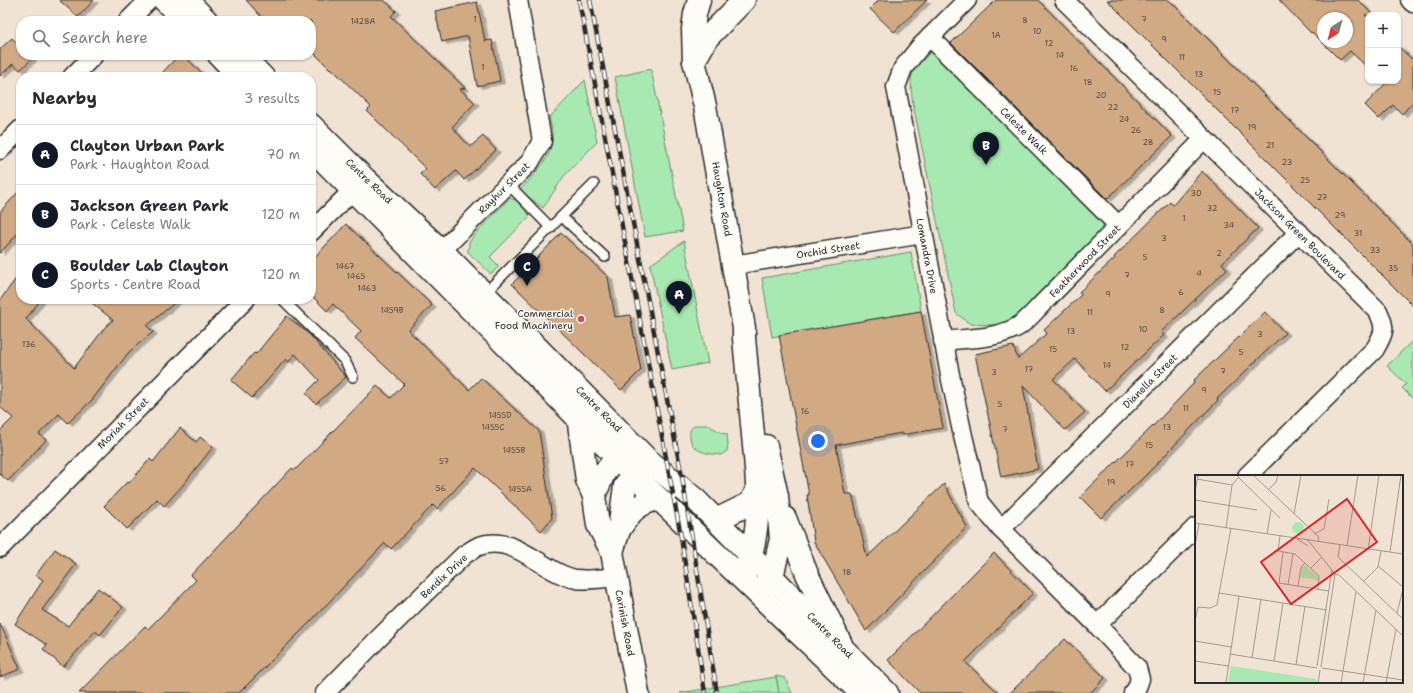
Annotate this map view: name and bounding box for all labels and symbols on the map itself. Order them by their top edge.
north arrow [1317,12,1353,48]
house number: 1 [473,14,477,25]
house number: 7 [1141,14,1147,25]
house number: 8 [1022,15,1028,26]
house number: 1428A [351,16,376,27]
house number: 10 [1033,26,1041,37]
house number: 1A [992,30,1001,41]
house number: 9 [1161,34,1167,45]
house number: 12 [1045,38,1054,49]
house number: 14 [1056,50,1065,61]
house number: 11 [1179,52,1185,63]
house number: 1 [481,62,485,73]
house number: 16 [1070,63,1079,74]
house number: 13 [1195,69,1203,80]
house number: 18 [1084,77,1092,88]
house number: 15 [1213,87,1221,98]
house number: 20 [1096,90,1106,101]
house number: 22 [1108,102,1119,113]
street label: Celeste Walk [997,104,1051,158]
house number: 17 [1231,105,1240,116]
house number: 24 [1119,114,1130,125]
house number: 19 [1248,122,1256,133]
house number: 26 [1131,125,1142,136]
pin: B [973,132,999,165]
house number: 28 [1143,137,1153,148]
house number: 21 [1266,140,1274,151]
street label: Centre Road [343,155,396,207]
house number: 23 [1282,157,1292,168]
street label: Rayhur Street [475,159,533,217]
street label: Haughton Road [709,160,735,238]
house number: 25 [1300,175,1310,186]
street label: Jackson Green Boulevard [1252,186,1349,283]
house number: 30 [1190,188,1202,199]
house number: 27 [1317,192,1328,203]
house number: 32 [1207,203,1218,214]
house number: 29 [1335,210,1345,221]
house number: 1 [1182,213,1186,224]
street label: Lomandra Drive [913,217,941,295]
house number: 34 [1224,220,1235,231]
street label: Featherwood Street [1047,222,1123,300]
house number: 31 [1354,228,1362,239]
house number: 3 [1161,233,1167,244]
street label: Orchid Street [795,239,861,261]
house number: 33 [1370,245,1380,256]
house number: 2 [1216,248,1222,259]
house number: 5 [1143,252,1148,263]
pin: C [514,253,540,286]
house number: 1467 [336,261,355,272]
house number: 35 [1388,263,1398,274]
house number: 4 [1196,268,1202,279]
house number: 7 [1124,270,1130,281]
house number: 1465 [347,271,365,282]
pin: A [666,281,692,314]
house number: 1463 [357,283,377,294]
house number: 6 [1178,287,1184,298]
house number: 9 [1105,289,1111,300]
house number: 1459B [380,305,404,316]
house number: 8 [1159,305,1165,316]
place label: Commercial Food Machinery [495,307,573,332]
house number: 11 [1087,307,1093,318]
marker: Commercial Food Machinery [576,314,586,324]
house number: 10 [1139,324,1147,335]
house number: 13 [1067,326,1075,337]
house number: 3 [1257,329,1263,340]
house number: 136 [22,339,36,350]
house number: 12 [1121,342,1130,353]
house number: 15 [1049,344,1057,355]
house number: 5 [1239,347,1244,358]
street label: Dianella Street [1120,351,1180,411]
house number: 14 [1103,360,1112,371]
house number: 17 [1025,364,1034,375]
house number: 7 [1220,366,1226,377]
house number: 3 [991,367,997,378]
street label: Centre Road [573,383,625,435]
house number: 9 [1201,385,1207,396]
street label: Moriah Street [94,394,152,452]
house number: 5 [998,399,1003,410]
house number: 11 [1183,403,1189,414]
house number: 16 [801,406,810,417]
house number: 1455D [488,410,512,421]
house number: 1455C [482,422,504,433]
house number: 13 [1163,422,1171,433]
house number: 7 [1002,424,1008,435]
your location [808,431,828,451]
house number: 15 [1145,440,1153,451]
house number: 1455B [503,445,526,456]
house number: 57 [439,456,449,467]
house number: 17 [1126,459,1135,470]
inset map [1195,475,1403,683]
house number: 19 [1107,477,1115,488]
house number: 56 [436,483,447,494]
house number: 1455A [508,484,532,495]
street label: Bendix Drive [418,551,471,601]
house number: 18 [843,567,851,578]
street label: Carinish Road [612,589,638,658]
street label: Centre Road [804,609,856,661]

